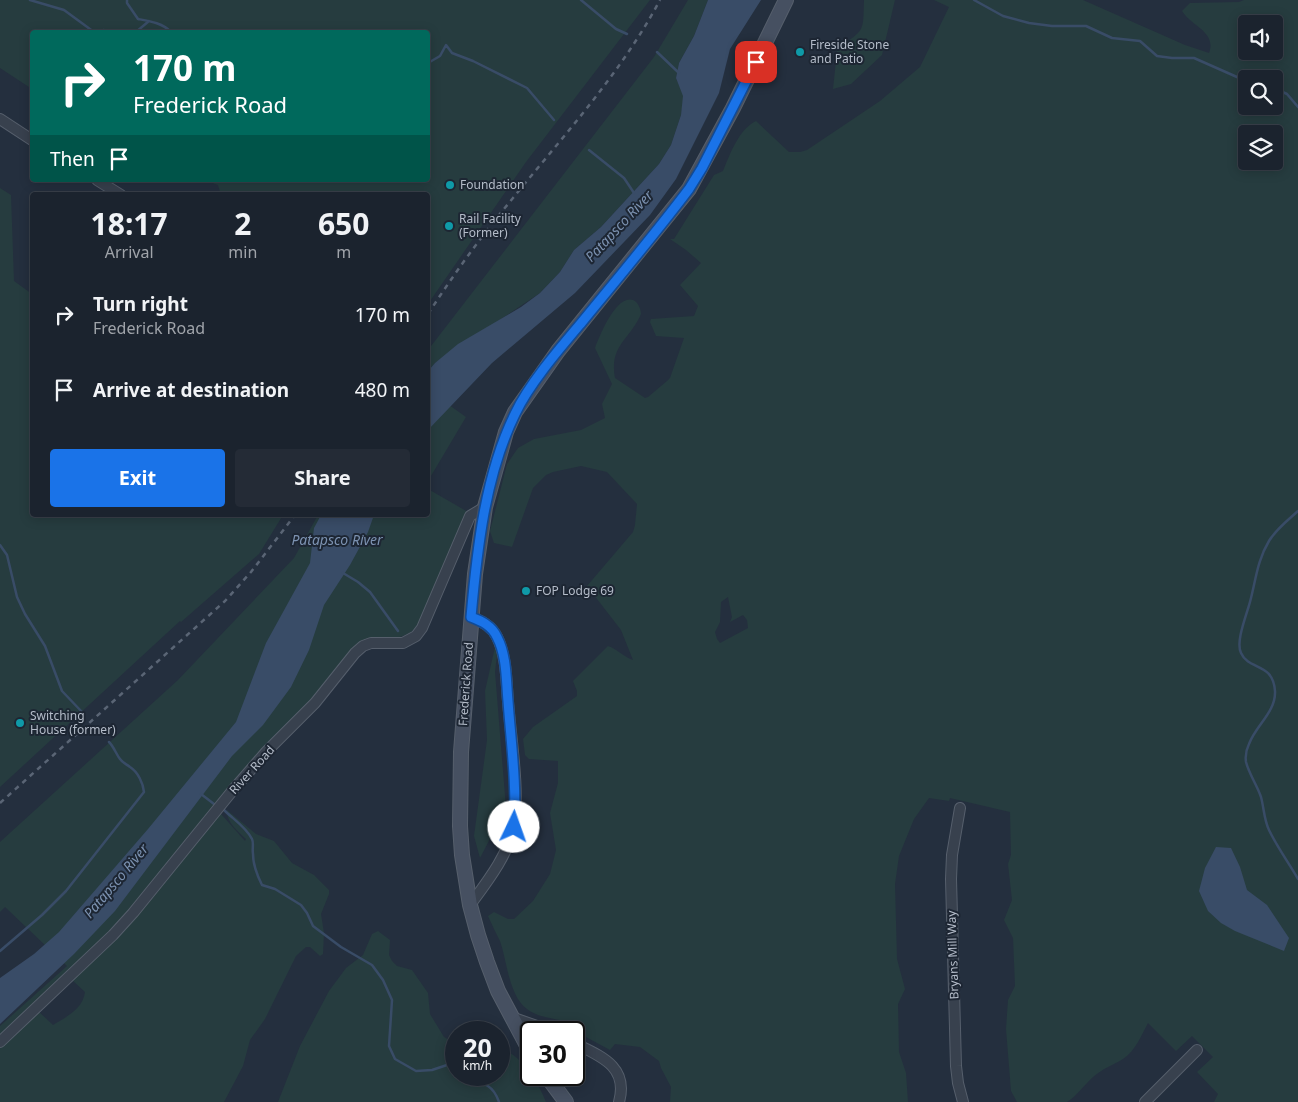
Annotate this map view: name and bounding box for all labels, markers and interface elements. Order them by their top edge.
map controls [1238,15,1283,170]
button: sound [1238,15,1283,60]
place label: Fireside Stone and Patio [810,36,890,67]
pin [735,41,777,83]
text: 170 m [133,44,236,91]
marker: Fireside Stone and Patio [794,46,806,58]
icon: arrive [742,48,770,76]
icon: right [50,50,115,115]
button: search [1238,70,1283,115]
text: Frederick Road [133,89,287,119]
button: layers [1238,125,1283,170]
icon: arrive [105,145,133,173]
text: Then [50,146,95,172]
place label: Foundation [460,176,525,193]
marker: Foundation [444,179,456,191]
water label: Patapsco River [581,186,657,266]
text: 18:17 [91,203,168,244]
text: 2 [234,203,251,244]
text: 650 [318,203,369,244]
place label: Rail Facility (Former) [459,210,522,241]
marker: Rail Facility (Former) [443,220,455,232]
text: Arrival [105,241,154,263]
text: min [228,241,257,263]
text: m [336,241,351,263]
text: Turn right [93,291,188,317]
icon: right [50,301,78,329]
text: 170 m [355,302,410,328]
text: Frederick Road [93,317,205,339]
icon: arrive [50,376,78,404]
text: Arrive at destination [93,377,289,403]
text: 480 m [355,377,410,403]
button: Exit [50,449,225,507]
button: Share [235,449,410,507]
water label: Patapsco River [291,530,383,549]
place label: FOP Lodge 69 [536,582,614,599]
marker: FOP Lodge 69 [520,585,532,597]
street label: Frederick Road [454,641,477,726]
place label: Switching House (former) [30,707,116,738]
marker: Switching House (former) [14,717,26,729]
street label: River Road [225,742,278,798]
position arrow [487,800,539,852]
water label: Patapsco River [79,839,152,922]
street label: Bryans Mill Way [942,909,963,1000]
speed limit sign: 30 [520,1021,585,1086]
text: 20 [463,1030,492,1064]
text: km/h [463,1057,492,1074]

